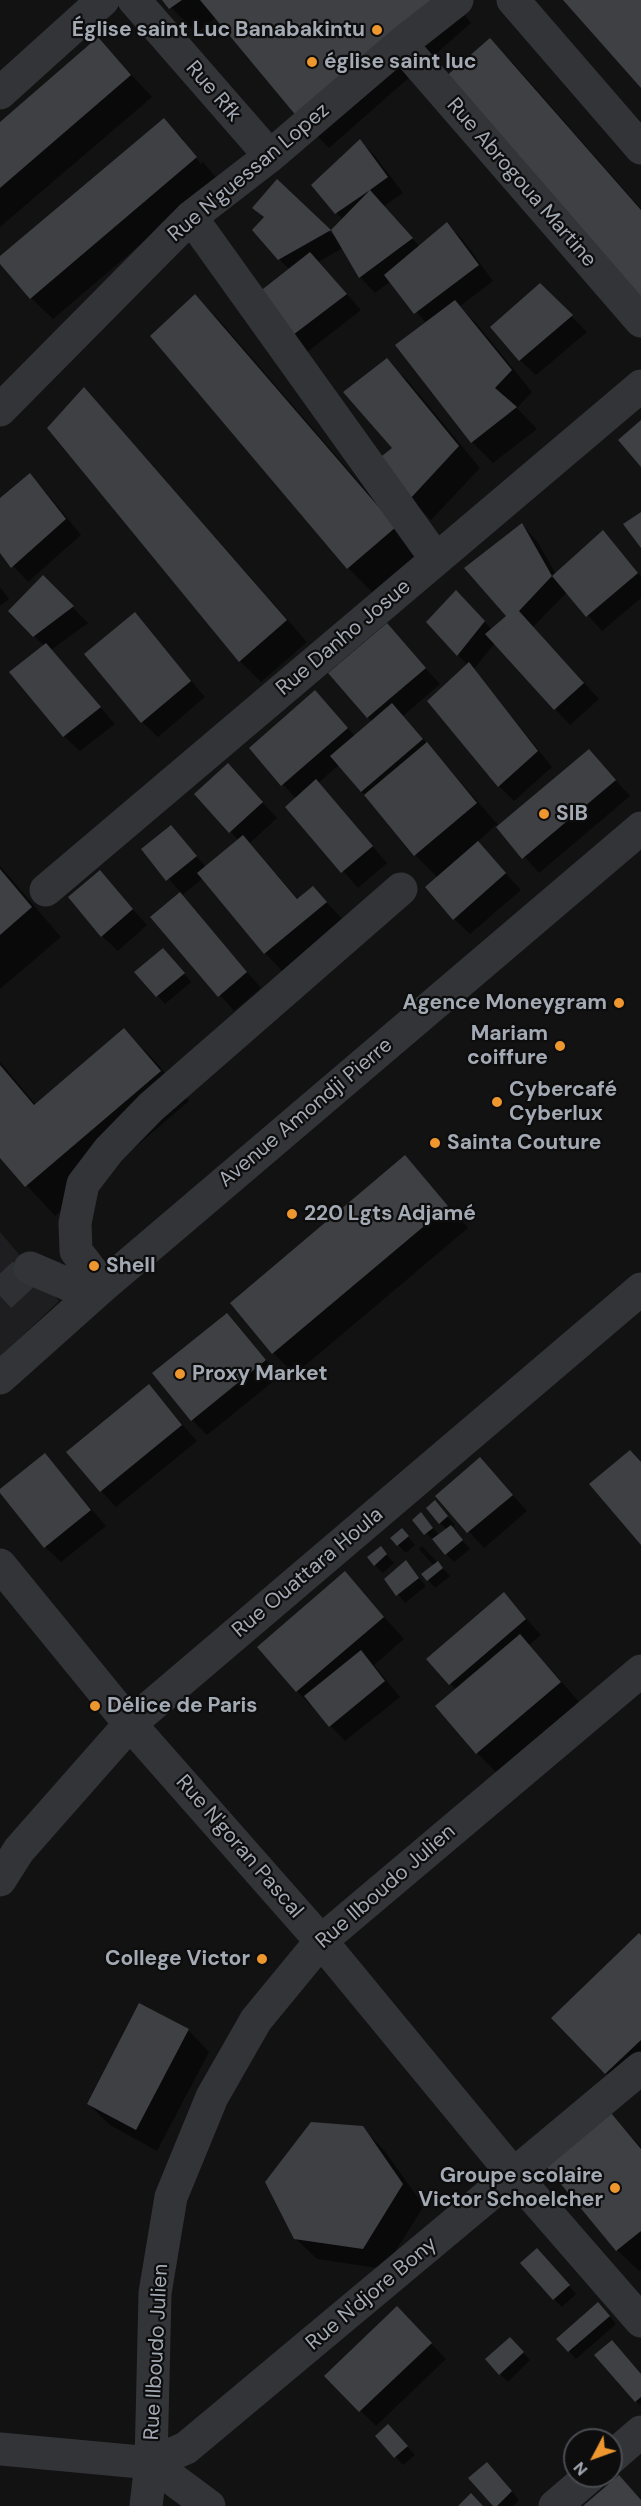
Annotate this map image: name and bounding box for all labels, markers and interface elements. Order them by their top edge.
place label: Église saint Luc Banabakintu [72,17,365,43]
marker: Église saint Luc Banabakintu [370,23,384,37]
place label: église saint luc [324,49,477,75]
marker: église saint luc [305,55,319,69]
street label: Rue Rfk [180,56,246,128]
street label: Rue Abrogoua Martine [441,93,601,273]
street label: Rue N'guessan Lopez [163,98,335,248]
street label: Rue Danho Josue [272,575,416,701]
place label: SIB [556,801,588,827]
marker: SIB [537,807,551,821]
place label: Agence Moneygram [403,990,607,1016]
marker: Agence Moneygram [612,996,626,1010]
place label: Mariam coiffure [467,1021,548,1071]
street label: Avenue Amondji Pierre [214,1033,398,1193]
marker: Mariam coiffure [553,1039,567,1053]
place label: Cybercafé Cyberlux [509,1077,617,1127]
marker: Cybercafé Cyberlux [490,1095,504,1109]
place label: Sainta Couture [447,1130,601,1156]
marker: Sainta Couture [428,1136,442,1150]
place label: 220 Lgts Adjamé [304,1201,476,1227]
marker: 220 Lgts Adjamé [285,1207,299,1221]
place label: Shell [106,1253,156,1279]
marker: Shell [87,1259,101,1273]
place label: Proxy Market [192,1361,328,1387]
marker: Proxy Market [173,1367,187,1381]
street label: Rue Ouattara Houla [228,1503,388,1643]
place label: Délice de Paris [107,1693,258,1719]
marker: Délice de Paris [88,1699,102,1713]
street label: Rue N'goran Pascal [170,1770,308,1924]
street label: Rue Ilboudo Julien [311,1820,461,1954]
place label: College Victor [105,1946,250,1972]
marker: College Victor [255,1952,269,1966]
place label: Groupe scolaire Victor Schoelcher [418,2163,603,2213]
marker: Groupe scolaire Victor Schoelcher [608,2181,622,2195]
street label: Rue N'djore Bony [301,2232,443,2356]
street label: Rue Ilboudo Julien [140,2263,174,2441]
north arrow [563,2428,623,2488]
text: N [569,2458,592,2480]

